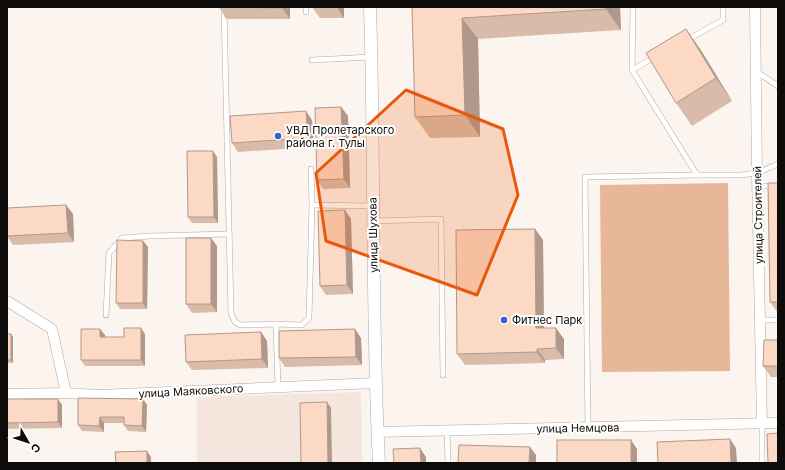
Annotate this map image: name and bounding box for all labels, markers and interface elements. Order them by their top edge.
place label: УВД Пролетарского района г. Тулы [286,123,395,150]
marker: УВД Пролетарского района г. Тулы [273,131,283,141]
street label: улица Строителей [750,166,766,264]
street label: улица Шухова [365,197,381,273]
place label: Фитнес Парк [512,313,582,327]
marker: Фитнес Парк [499,315,509,325]
street label: улица Маяковского [138,381,244,401]
street label: улица Немцова [536,420,620,436]
north arrow [8,422,48,462]
text: С [28,441,44,456]

